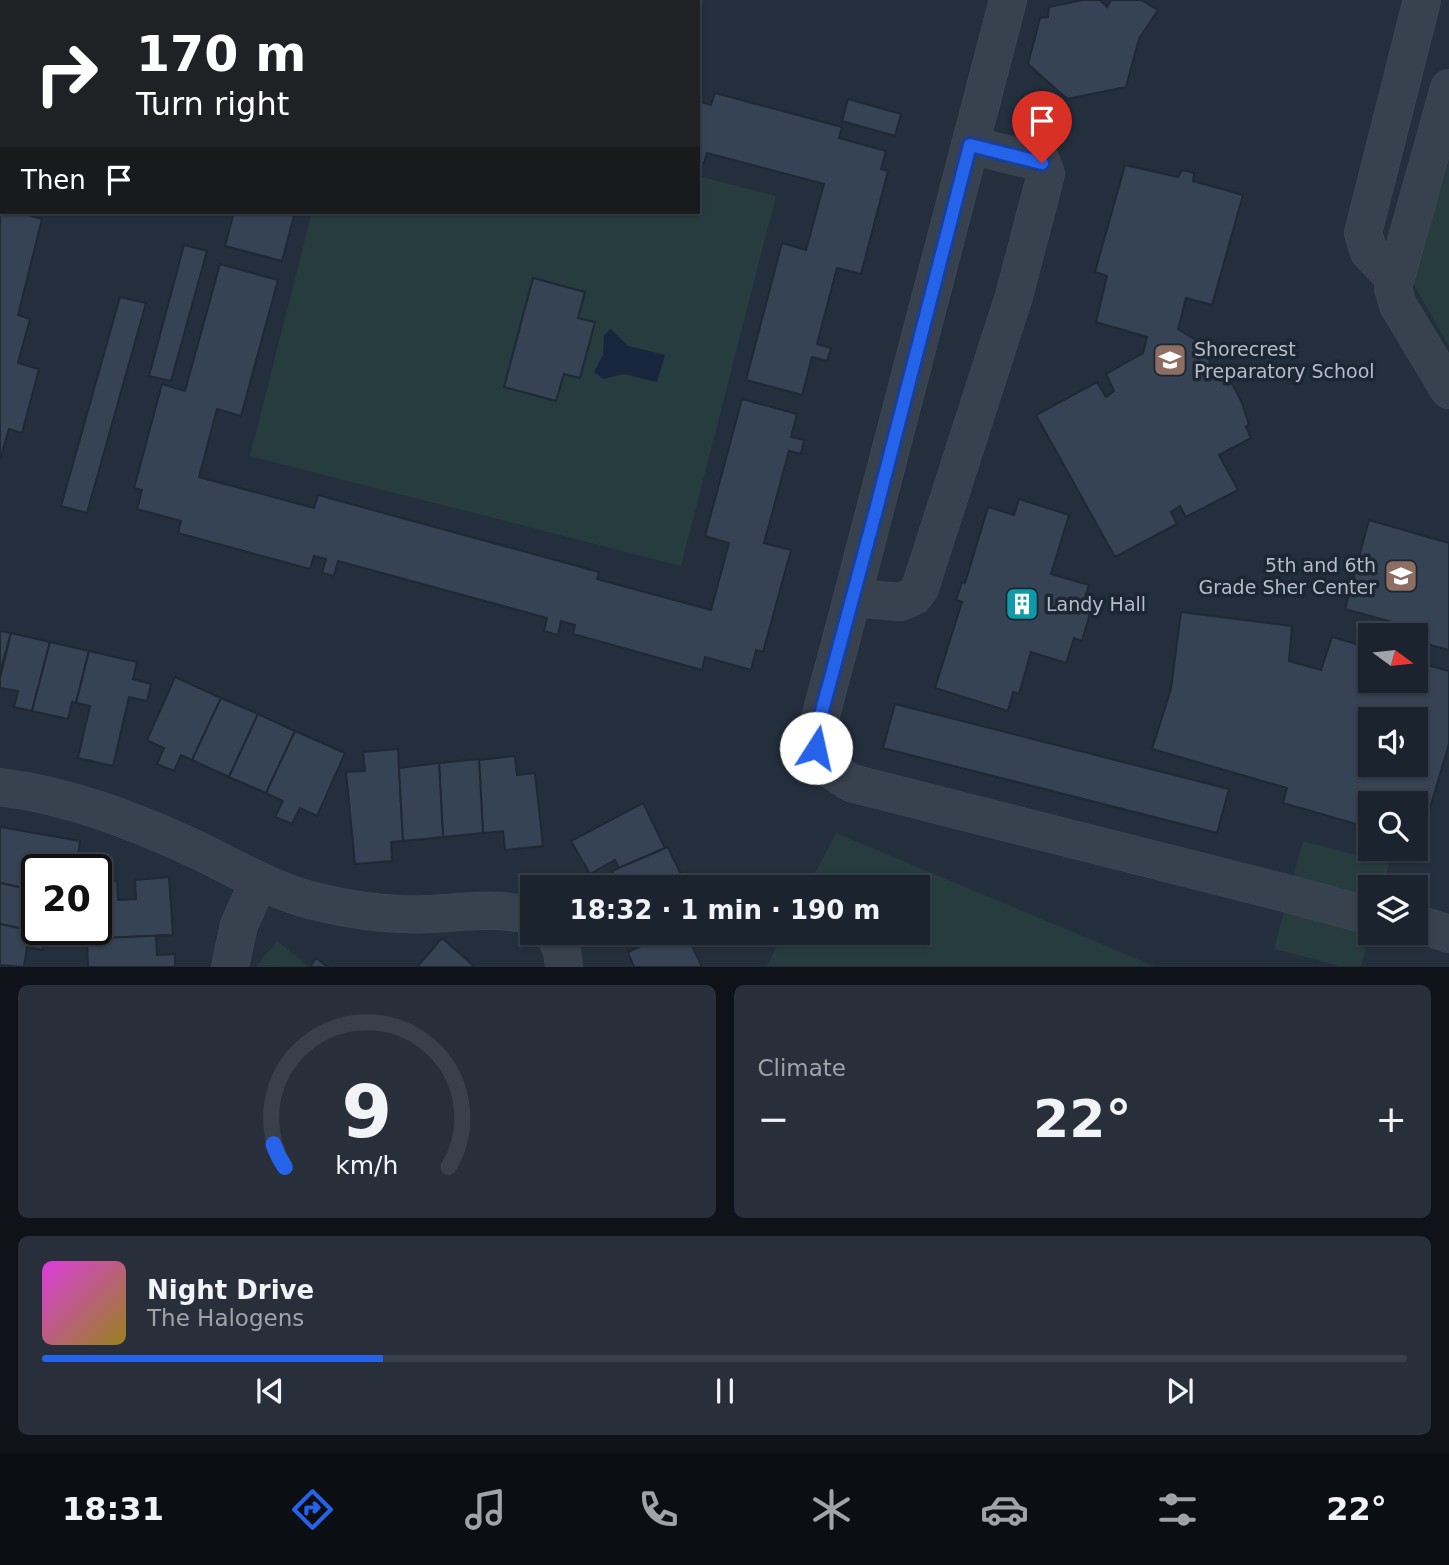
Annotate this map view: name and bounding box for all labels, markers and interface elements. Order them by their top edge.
text: 170 m [136,26,306,83]
icon: right [21,28,112,119]
text: Turn right [136,85,289,123]
pin [1012,91,1072,163]
icon: arrive [1023,102,1061,140]
icon: arrive [100,161,138,199]
text: Then [21,165,86,195]
place label: Shorecrest Preparatory School [1194,338,1375,382]
school or university icon: Shorecrest Preparatory School [1151,341,1189,379]
place label: 5th and 6th Grade Sher Center [1198,554,1376,598]
school or university icon: 5th and 6th Grade Sher Center [1382,557,1420,595]
building icon: Landy Hall [1003,585,1041,623]
place label: Landy Hall [1046,593,1146,615]
north arrow [1358,623,1428,693]
map controls [1358,623,1428,945]
button: sound [1358,707,1428,777]
position arrow [779,711,853,785]
button: search [1358,791,1428,861]
speed limit sign: 20 [21,854,112,945]
button: layers [1358,875,1428,945]
text: 18:32 · 1 min · 190 m [570,895,880,925]
text: Climate [758,1055,846,1081]
text: 9 [341,1070,392,1155]
text: 22° [1033,1089,1131,1149]
text: − [758,1097,789,1141]
text: + [1375,1097,1407,1141]
text: km/h [335,1151,398,1180]
text: Night Drive [147,1275,314,1305]
text: The Halogens [147,1305,304,1331]
icon: previous [251,1372,289,1410]
icon: pause [706,1372,744,1410]
icon: next [1161,1372,1199,1410]
icon: directions [288,1485,337,1534]
icon: music [461,1485,510,1534]
icon: phone [634,1485,683,1534]
icon: climate [807,1485,856,1534]
icon: car [980,1485,1029,1534]
icon: filters [1153,1485,1202,1534]
text: 18:31 [62,1490,164,1528]
text: 22° [1326,1490,1387,1528]

